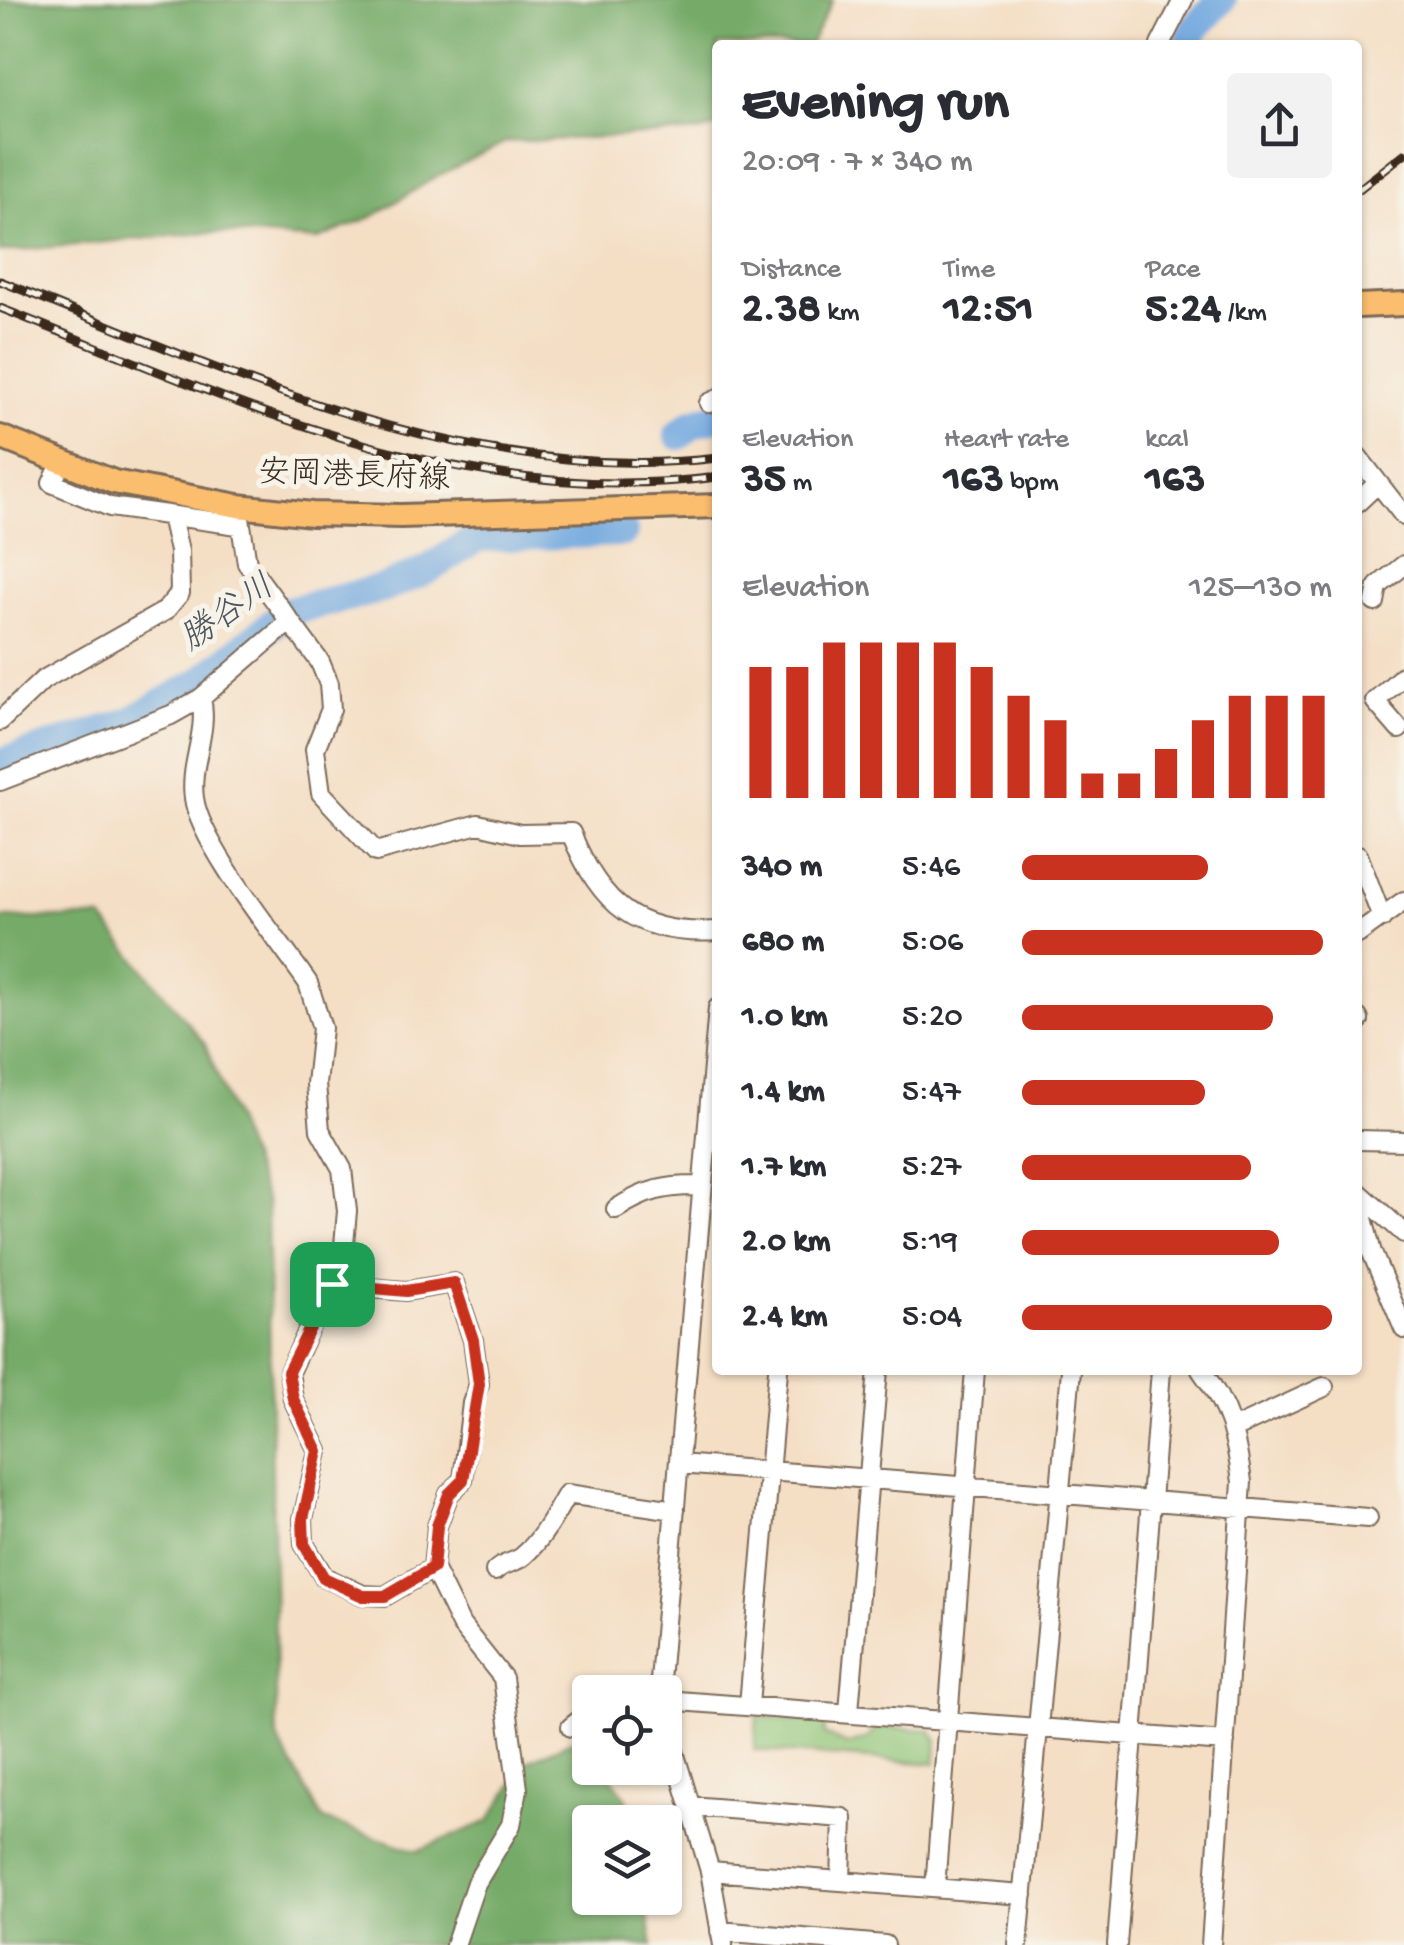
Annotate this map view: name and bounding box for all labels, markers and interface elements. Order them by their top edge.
button: share [1227,73,1332,178]
text: Evening run [742,74,1009,138]
text: 20:09 · 7 × 340 m [742,144,973,182]
text: Distance [742,254,841,287]
text: Time [944,254,995,287]
text: Pace [1145,254,1200,287]
text: 2.38 [742,287,821,336]
text: 12:51 [944,287,1033,336]
text: 5:24 [1145,287,1221,336]
text: km [821,297,860,330]
text: /km [1221,297,1267,330]
text: Elevation [742,424,853,457]
text: Heart rate [944,424,1069,457]
text: kcal [1145,424,1189,457]
street label: 安岡港長府線 [257,455,451,500]
text: 35 [742,457,786,506]
text: 163 [944,457,1004,506]
text: 163 [1145,457,1205,506]
text: m [786,467,812,500]
text: bpm [1004,467,1059,500]
water label: 勝谷川 [173,566,284,662]
text: Elevation [742,570,869,608]
text: 125–130 m [1189,570,1332,608]
text: 340 m [742,849,822,887]
text: 5:46 [902,849,960,887]
text: 680 m [742,924,824,962]
text: 5:06 [902,924,963,962]
text: 1.0 km [742,999,828,1037]
text: 5:20 [902,999,963,1037]
text: 1.4 km [742,1074,825,1112]
text: 5:47 [902,1074,961,1112]
text: 1.7 km [742,1149,826,1187]
text: 5:27 [902,1149,961,1187]
text: 2.0 km [742,1224,830,1262]
text: 5:19 [902,1224,958,1262]
pin [290,1242,375,1327]
icon: arrive [305,1257,360,1312]
text: 2.4 km [742,1299,827,1337]
text: 5:04 [902,1299,962,1337]
map controls [572,1675,682,1915]
button: locate [572,1675,682,1785]
button: layers [572,1805,682,1915]

